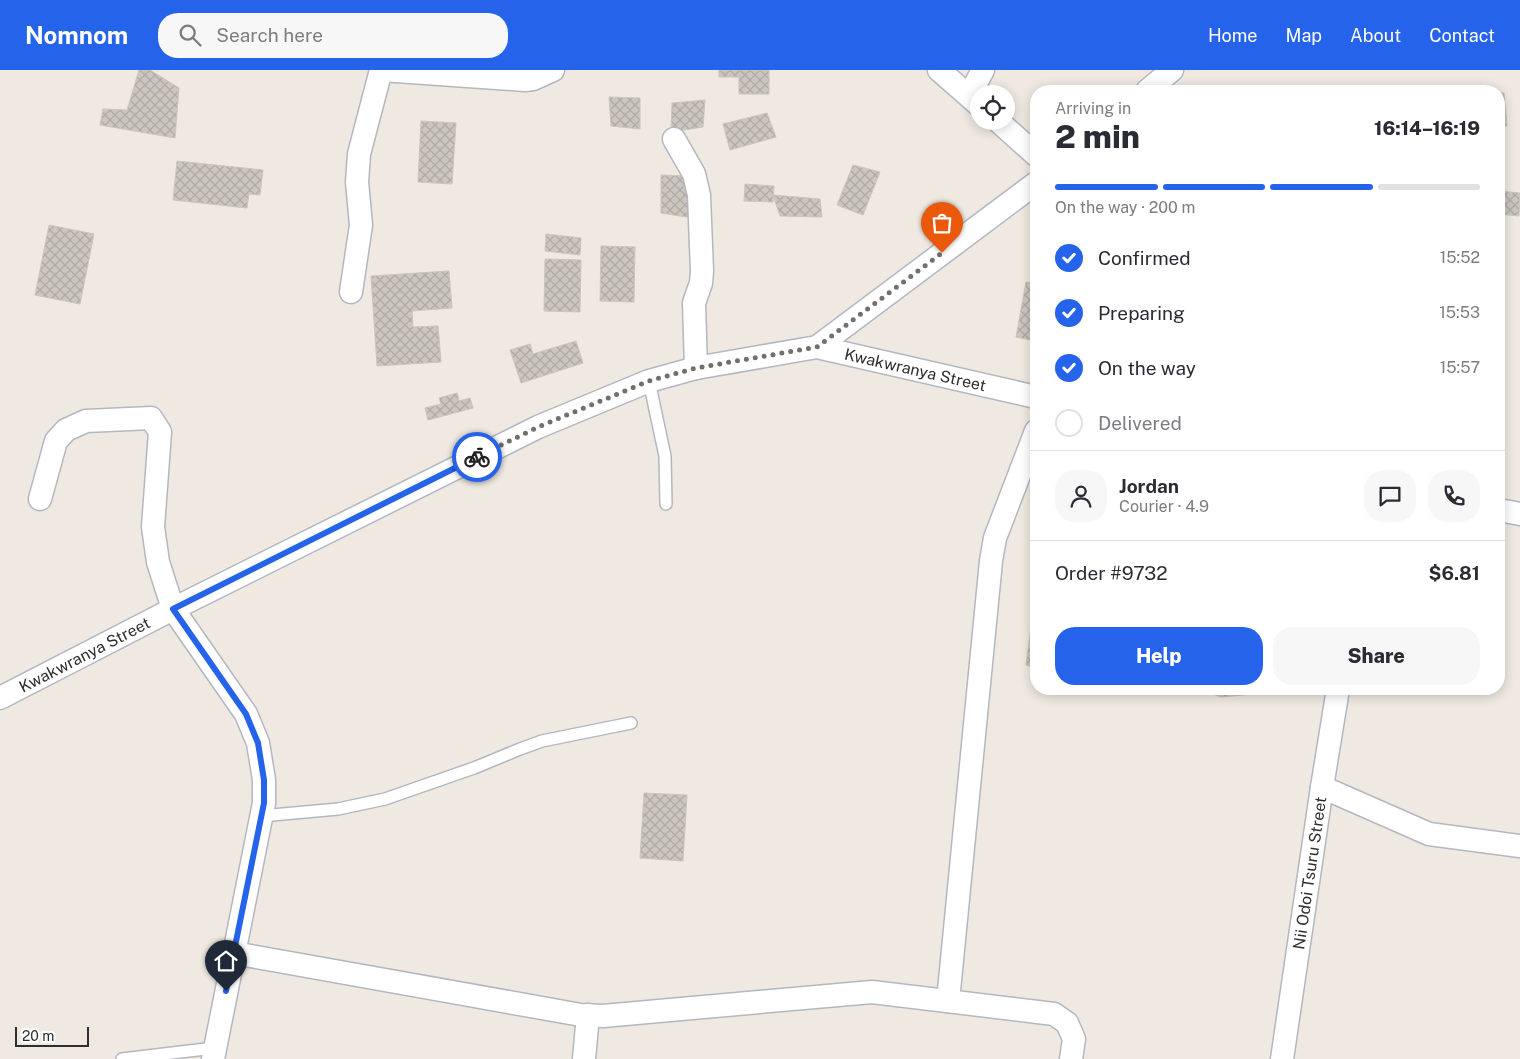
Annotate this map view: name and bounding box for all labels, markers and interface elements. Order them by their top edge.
search box [158,13,508,58]
text: Nomnom [25,21,128,49]
icon: search [176,21,204,49]
text: Search here [216,24,323,46]
text: Home [1208,25,1258,46]
text: Map [1286,25,1322,46]
text: About [1350,25,1401,46]
text: Contact [1429,25,1495,46]
map controls [970,85,1015,130]
button: locate [970,85,1015,130]
text: Arriving in [1055,99,1131,118]
text: 16:14–16:19 [1374,117,1480,139]
text: 2 min [1055,118,1140,155]
text: On the way · 200 m [1055,198,1195,217]
pin [921,202,963,253]
icon: bag [928,209,956,237]
icon: check [1055,244,1083,272]
text: Confirmed [1098,247,1191,269]
text: 15:52 [1440,248,1480,267]
icon: check [1055,299,1083,327]
text: Preparing [1098,302,1185,324]
text: 15:53 [1439,303,1480,322]
street label: Kwakwranya Street [843,345,988,395]
icon: check [1055,354,1083,382]
text: On the way [1098,357,1196,379]
text: 15:57 [1440,358,1480,377]
text: Delivered [1098,412,1182,434]
courier [452,432,502,482]
icon: bike [463,443,491,471]
button: person [1055,470,1107,522]
button: chat [1364,470,1416,522]
button: phone [1428,470,1480,522]
text: Jordan [1119,475,1179,497]
text: Courier · 4.9 [1119,497,1209,516]
text: Order #9732 [1055,562,1168,584]
text: $6.81 [1429,562,1480,584]
street label: Kwakwranya Street [16,613,153,697]
button: Help [1055,627,1263,685]
button: Share [1273,627,1480,685]
street label: Nii Odoi Tsuru Street [1289,795,1330,951]
pin [205,940,247,991]
icon: home [212,947,240,975]
scale bar [15,1024,89,1047]
text: 20 m [22,1028,54,1044]

